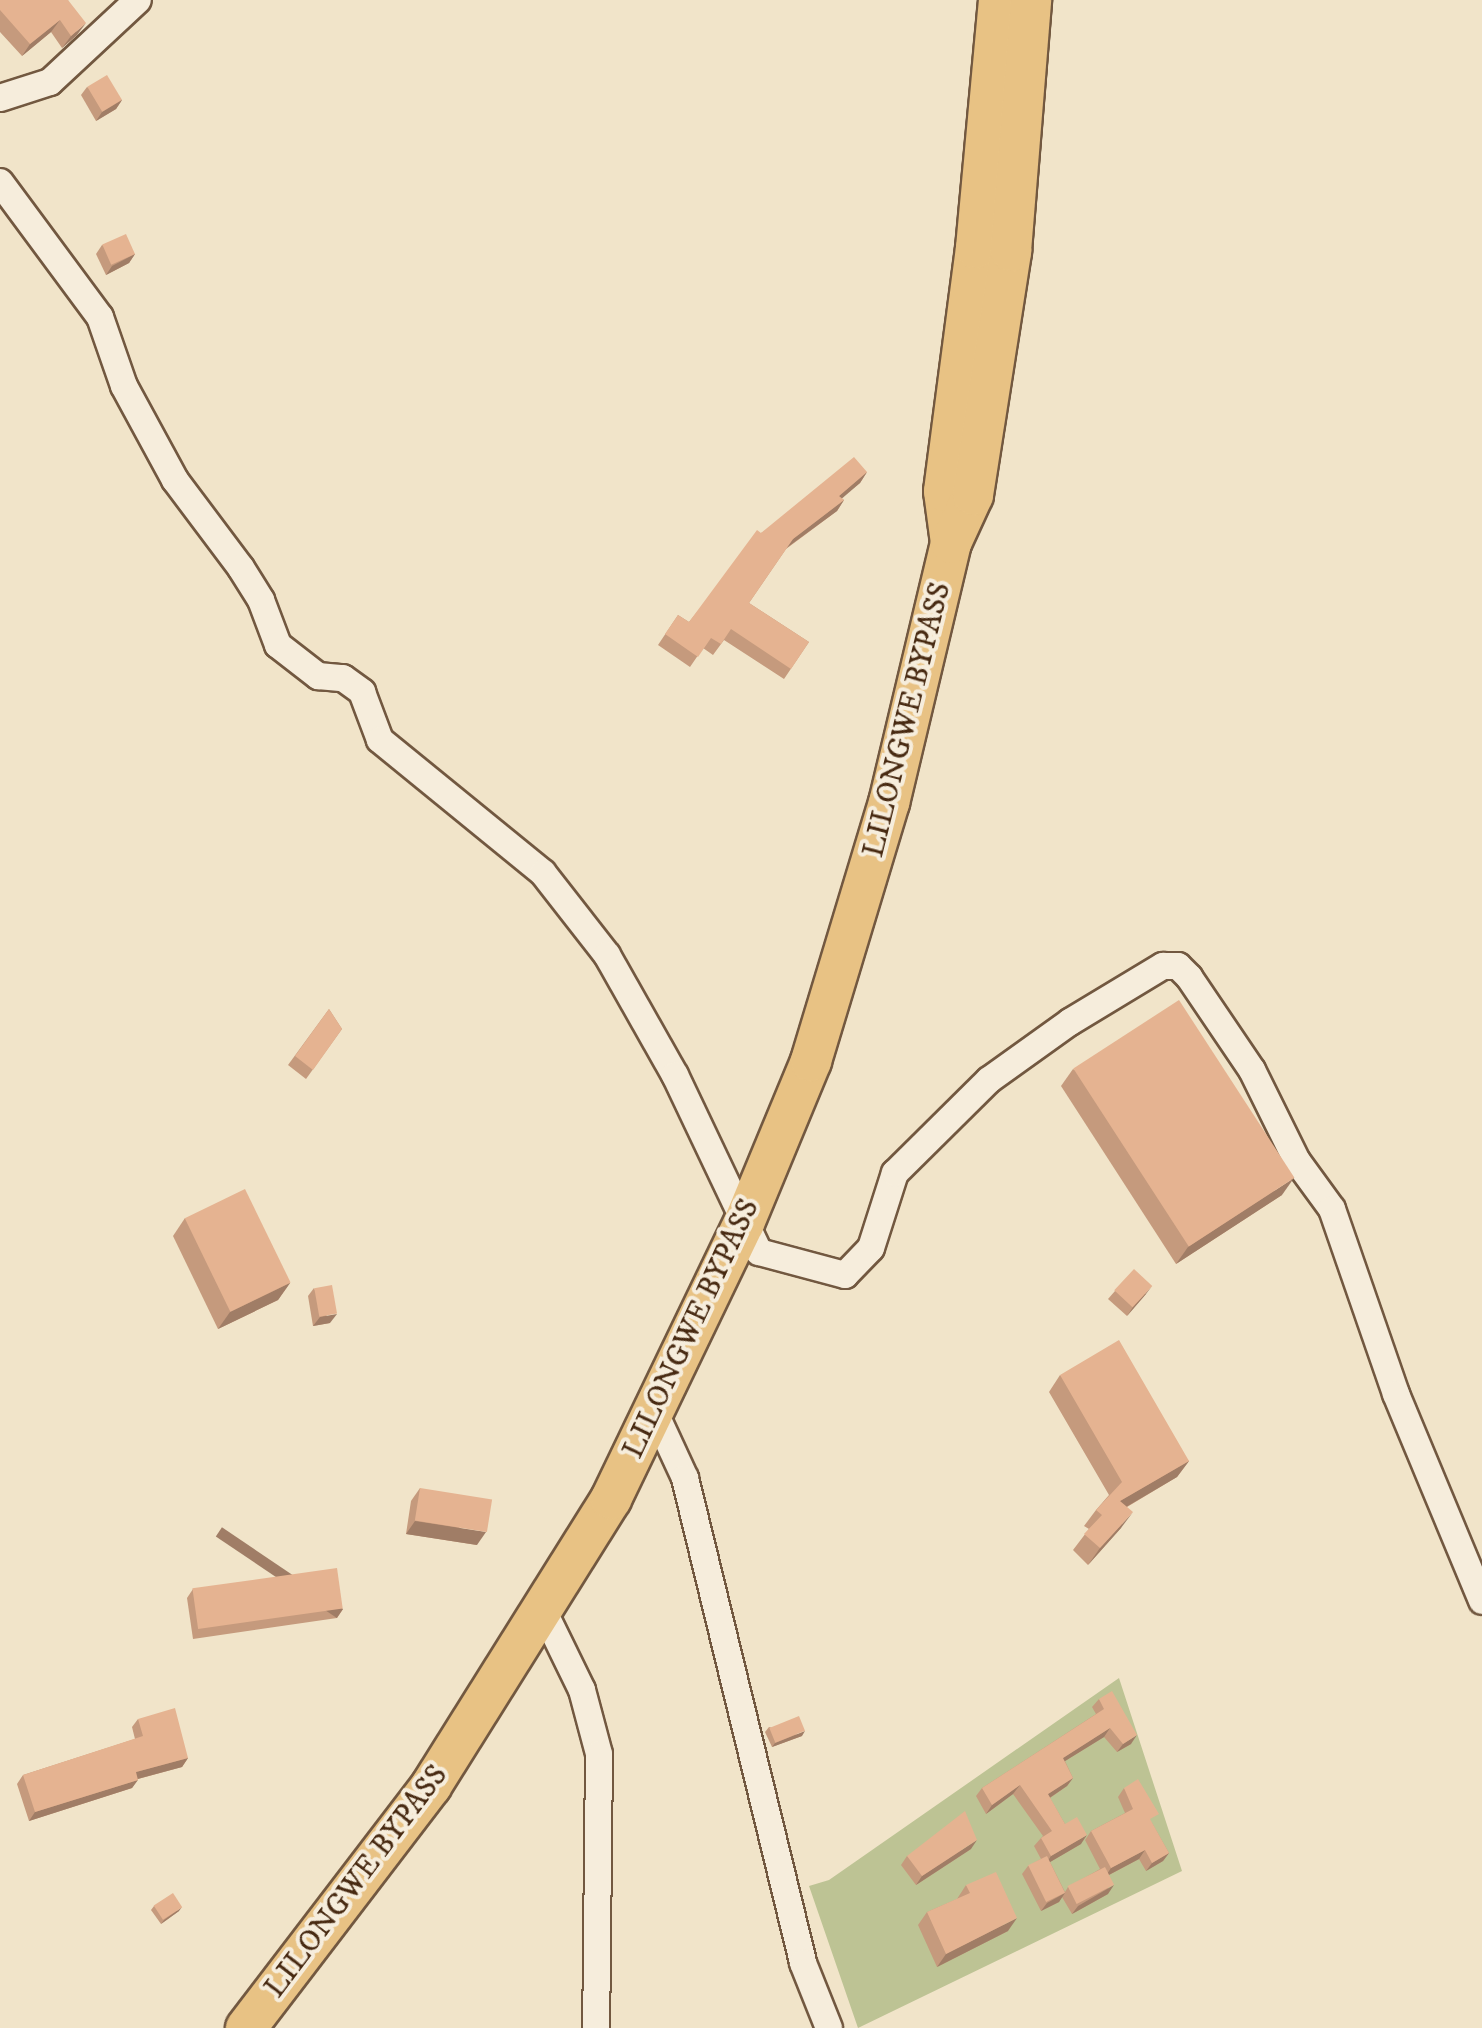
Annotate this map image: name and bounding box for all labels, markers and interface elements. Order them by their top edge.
street label: LILONGWE BYPASS [856,579,960,861]
street label: LILONGWE BYPASS [616,1194,768,1464]
street label: LILONGWE BYPASS [258,1759,456,2005]

